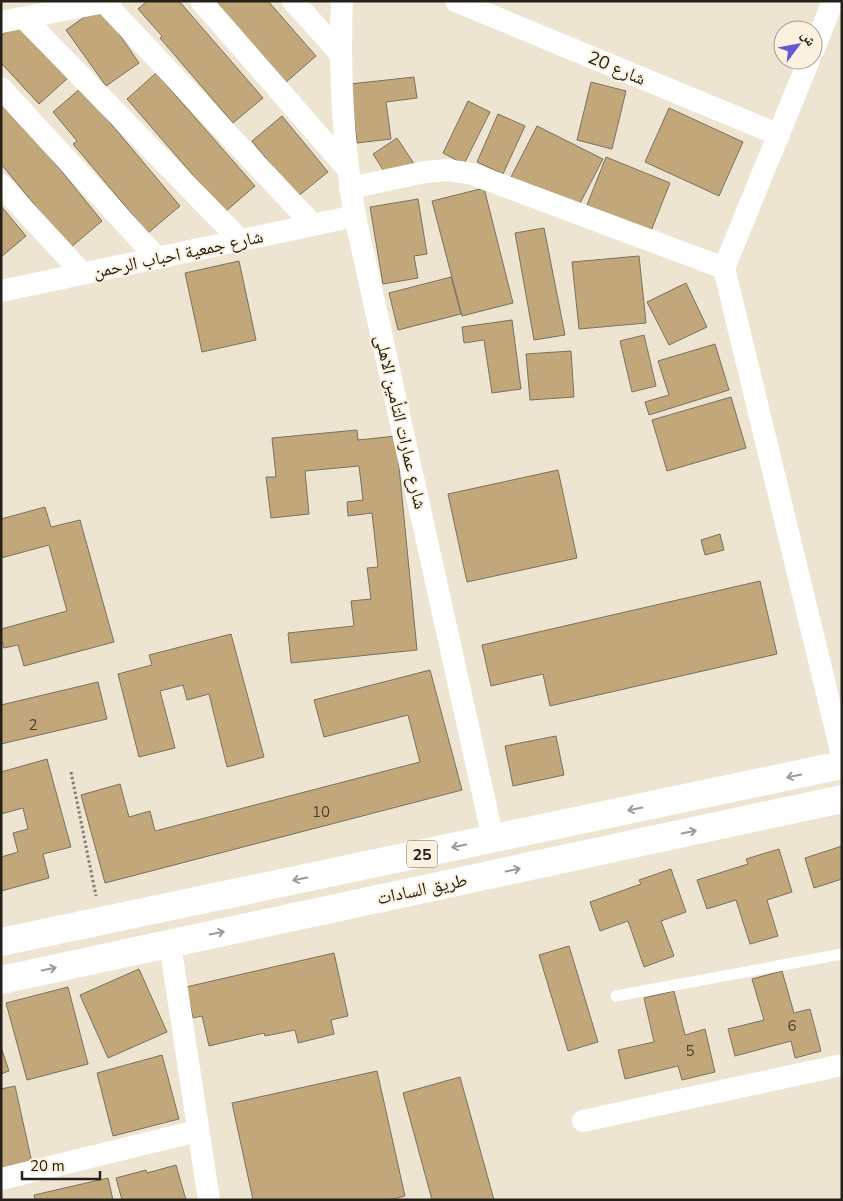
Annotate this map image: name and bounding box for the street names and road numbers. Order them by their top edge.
street label: شارع 20 [584,45,650,91]
street label: شارع جمعية احباب الرحمن [91,224,265,284]
street label: شارع عمارات التأمين الاهلى [369,332,433,512]
road number: 25 [407,841,437,868]
street label: طريق السادات [375,868,469,910]

